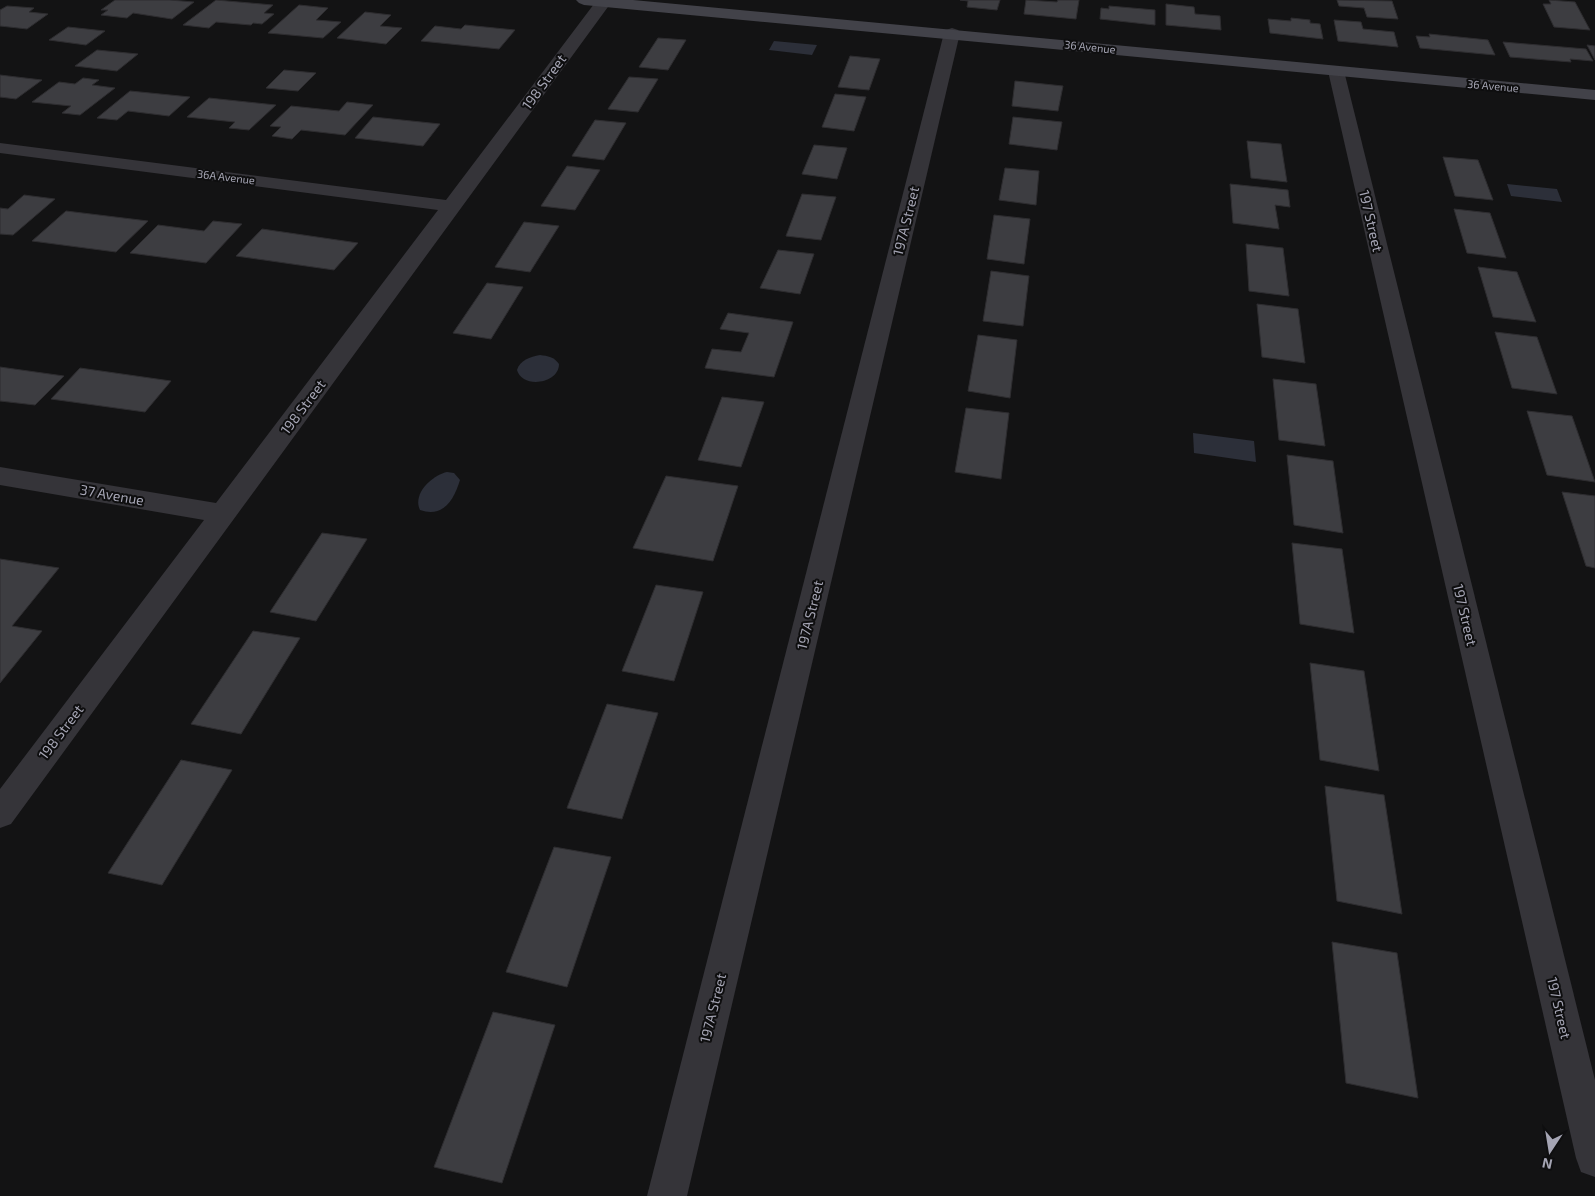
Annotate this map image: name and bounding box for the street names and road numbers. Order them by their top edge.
street label: 36 Avenue [1064,37,1116,56]
street label: 198 Street [518,51,569,113]
street label: 36 Avenue [1467,77,1519,94]
street label: 36A Avenue [196,167,256,187]
street label: 197A Street [889,185,922,257]
street label: 197 Street [1356,188,1387,253]
street label: 198 Street [277,376,329,437]
street label: 37 Avenue [79,481,145,508]
street label: 197A Street [793,579,826,651]
street label: 197 Street [1450,582,1481,647]
street label: 198 Street [35,701,87,762]
street label: 197A Street [696,972,729,1044]
street label: 197 Street [1544,975,1575,1040]

